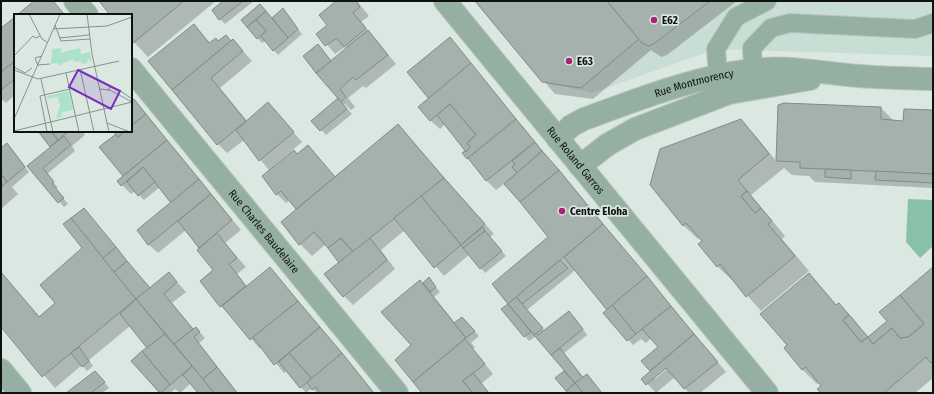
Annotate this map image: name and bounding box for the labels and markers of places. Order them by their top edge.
place label: E62 [662,14,678,27]
marker: E62 [649,15,659,25]
place label: E63 [577,55,593,68]
marker: E63 [564,56,574,66]
place label: Centre Eloha [570,205,628,218]
marker: Centre Eloha [557,206,567,216]

